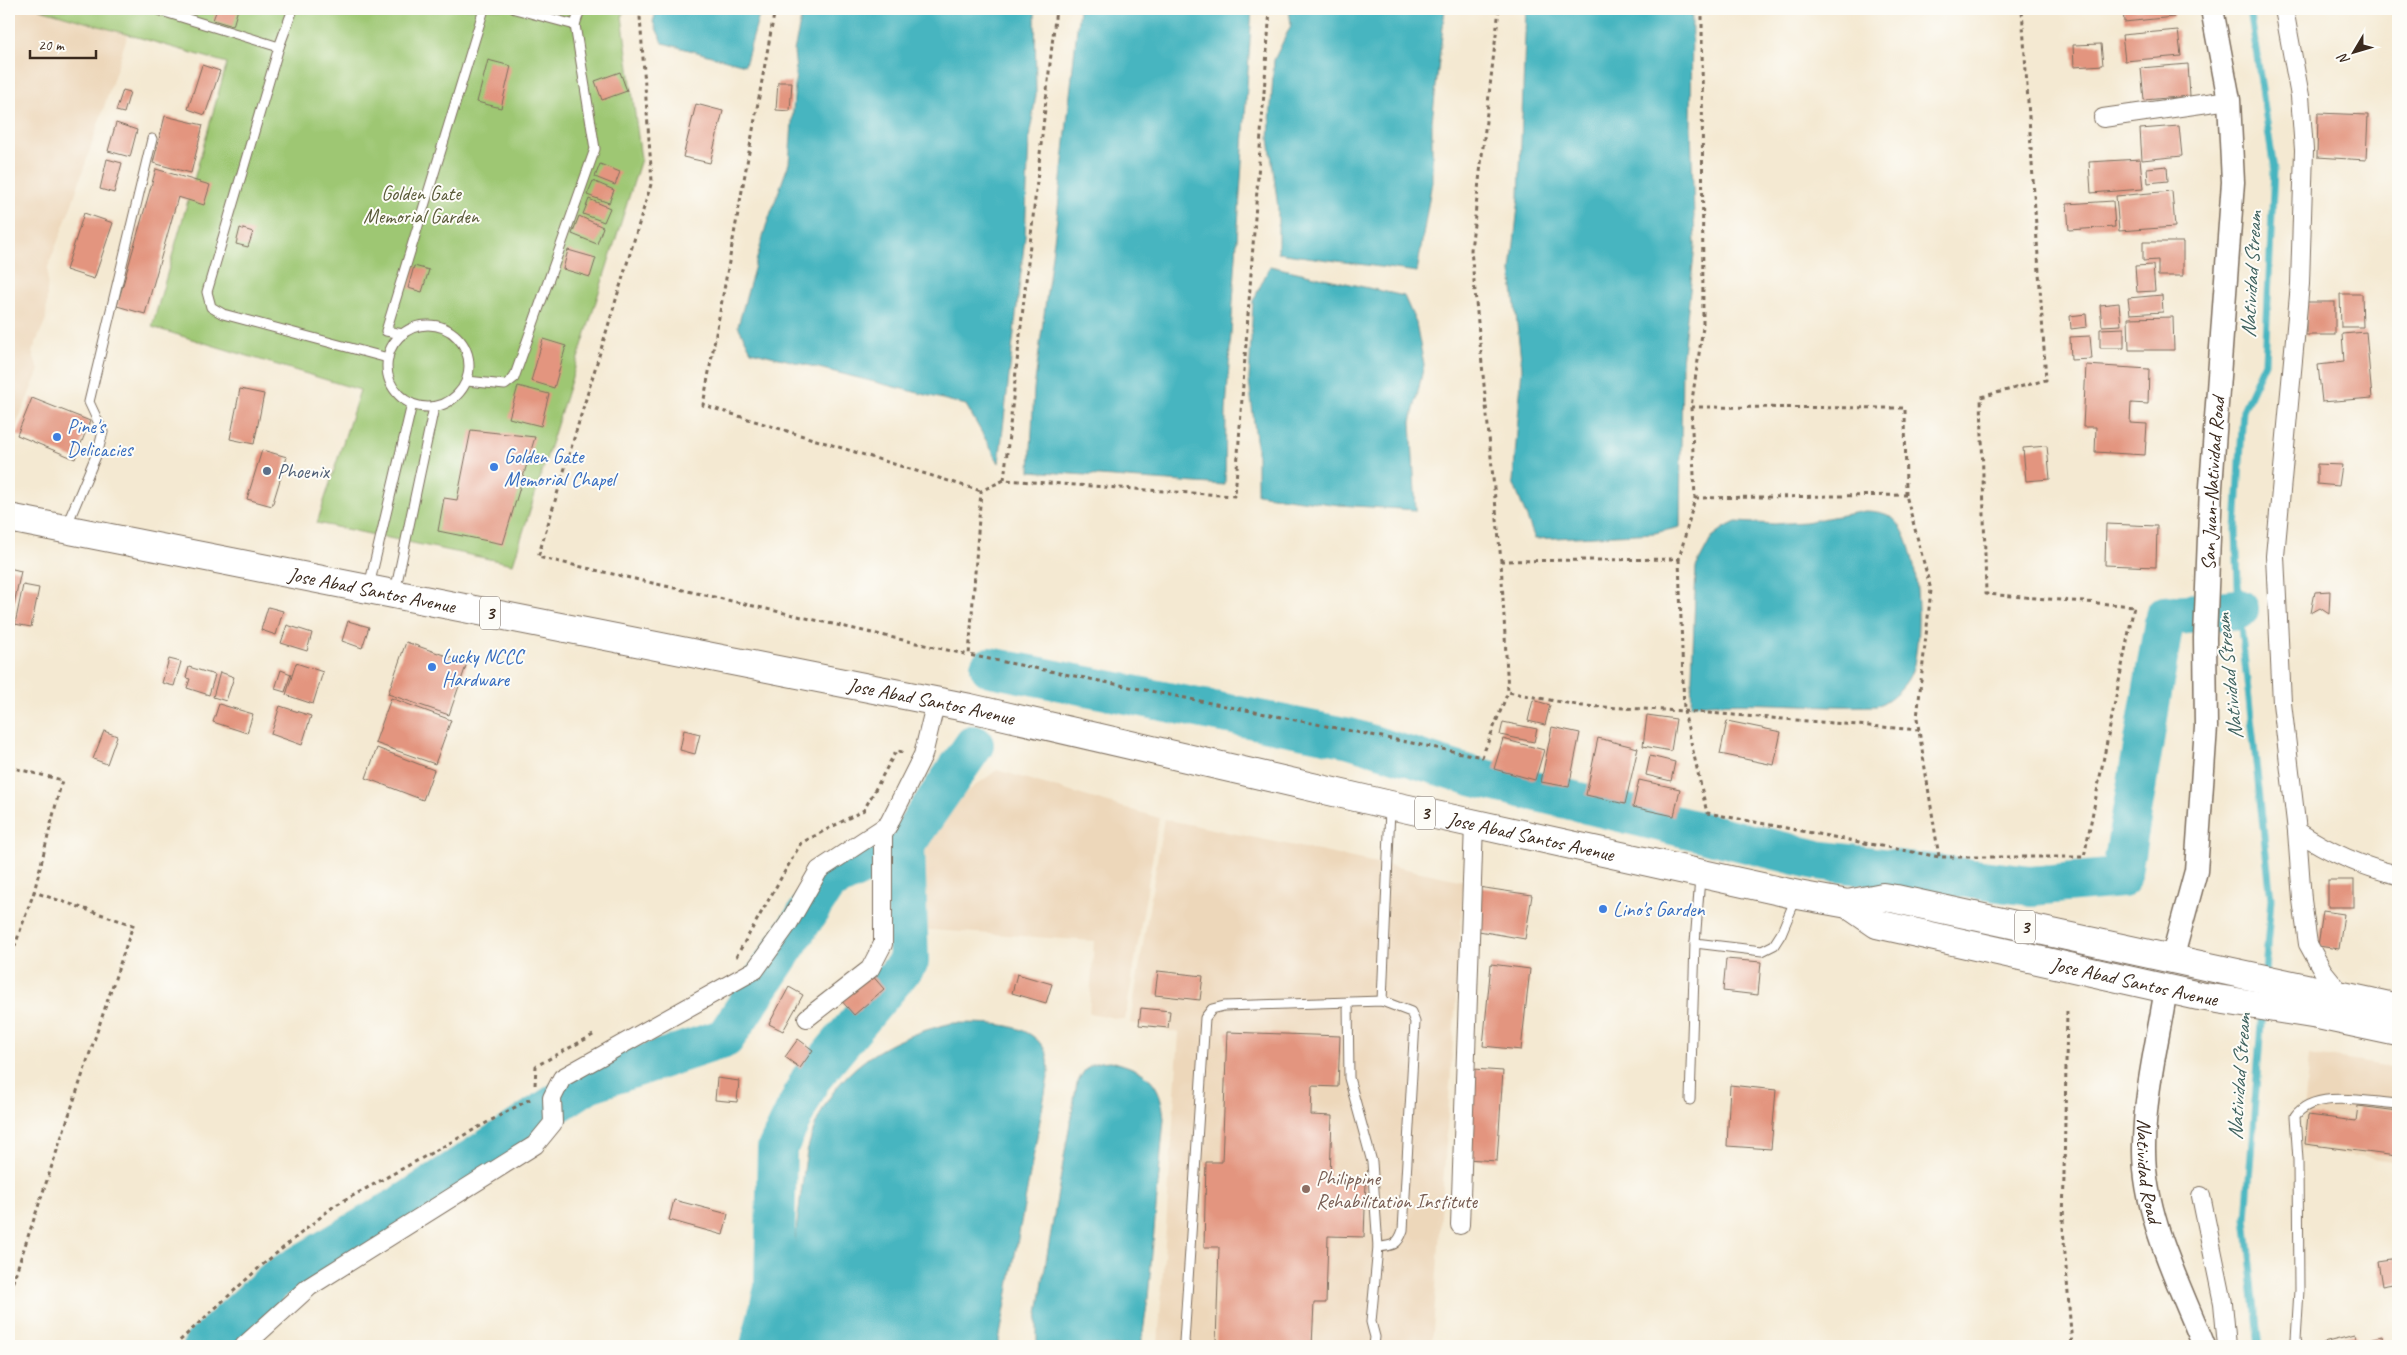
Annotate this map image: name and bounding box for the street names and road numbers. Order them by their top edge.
street label: San Juan-Natividad Road [2195,393,2230,571]
street label: Jose Abad Santos Avenue [285,561,459,619]
road number: 3 [480,596,500,630]
street label: Jose Abad Santos Avenue [845,671,1018,731]
road number: 3 [1415,796,1435,830]
street label: Jose Abad Santos Avenue [1445,805,1618,867]
road number: 3 [2015,910,2035,944]
street label: Jose Abad Santos Avenue [2048,951,2221,1012]
street label: Natividad Road [2131,1118,2168,1229]

